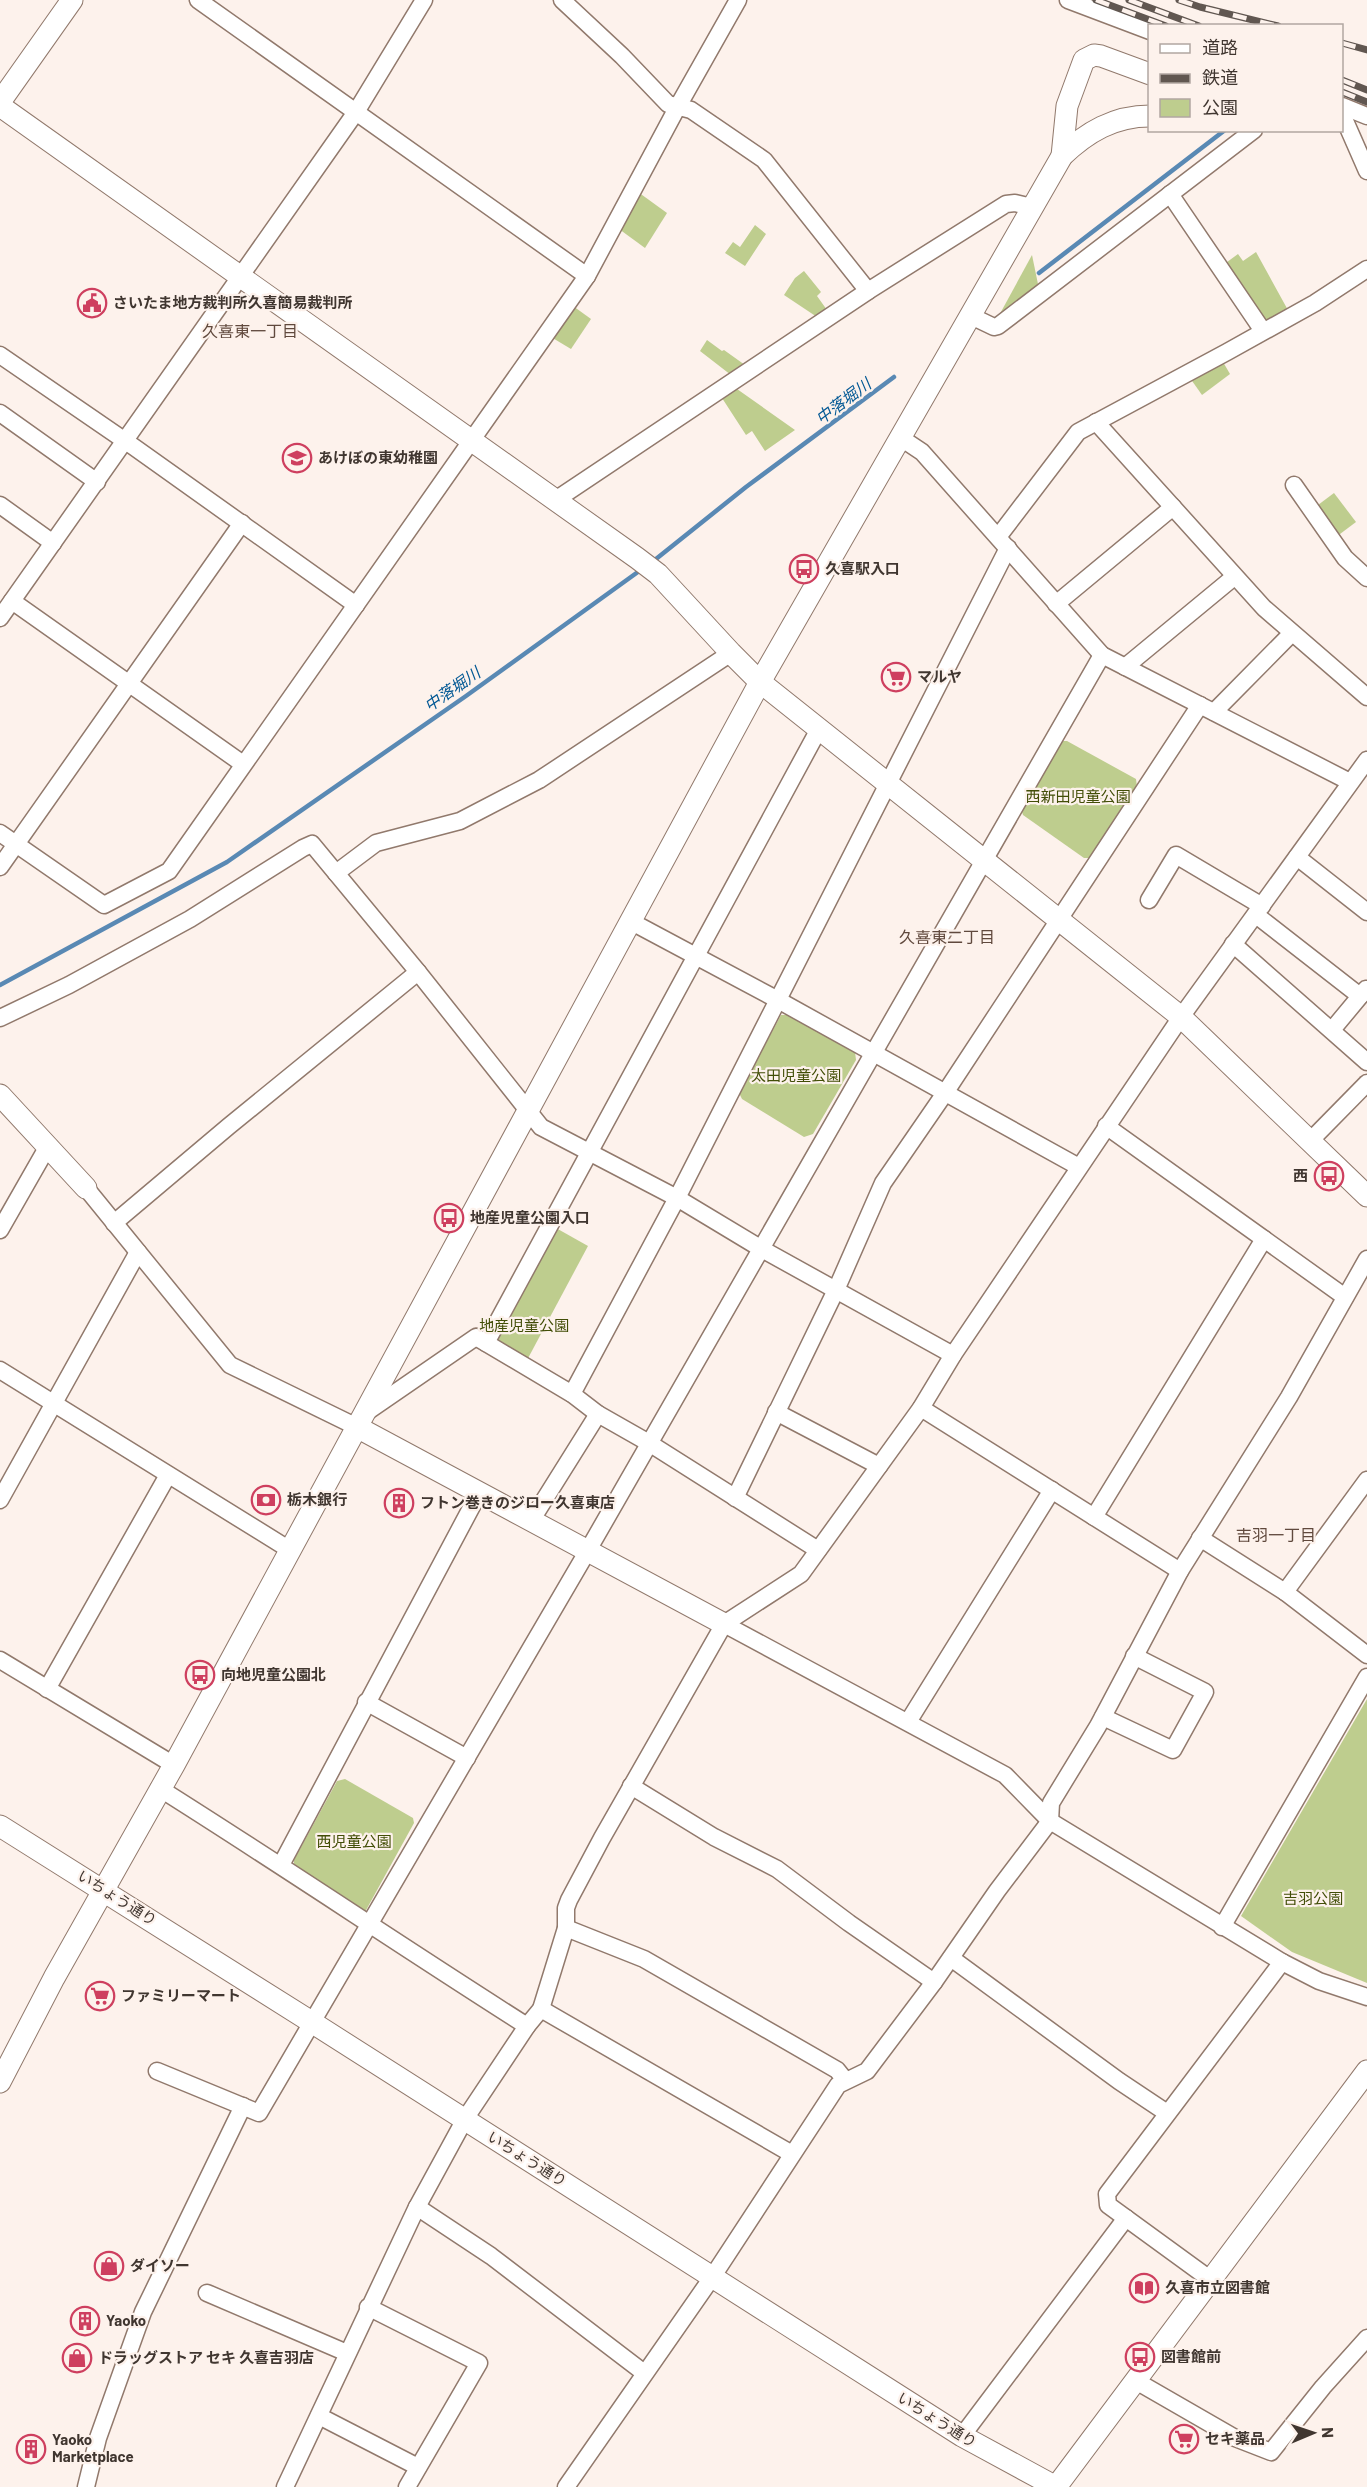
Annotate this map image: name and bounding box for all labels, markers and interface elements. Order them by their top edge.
legend [1148,24,1343,132]
text: 道路 [1202,36,1238,58]
text: 鉄道 [1202,66,1238,88]
text: 公園 [1202,96,1238,118]
public building icon: さいたま地方裁判所久喜簡易裁判所 [76,287,108,319]
place label: さいたま地方裁判所久喜簡易裁判所 [113,293,353,311]
district label: 久喜東一丁目 [202,321,298,340]
water label: 中落堀川 [811,373,876,427]
school or university icon: あけぼの東幼稚園 [281,442,313,474]
place label: あけぼの東幼稚園 [318,448,438,466]
bus stop icon: 久喜駅入口 [788,553,820,585]
place label: 久喜駅入口 [825,559,900,577]
water label: 中落堀川 [420,661,485,715]
supermarket icon: マルヤ [880,661,912,693]
place label: マルヤ [917,667,962,685]
park label: 西新田児童公園 [1025,787,1131,805]
district label: 久喜東二丁目 [899,927,995,946]
park label: 太田児童公園 [751,1066,841,1084]
bus stop icon: 西 [1313,1160,1345,1192]
place label: 西 [1293,1166,1308,1184]
bus stop icon: 地産児童公園入口 [433,1202,465,1234]
place label: 地産児童公園入口 [470,1208,590,1226]
park label: 地産児童公園 [479,1316,569,1334]
bank icon: 栃木銀行 [250,1484,282,1516]
building icon: フトン巻きのジロー久喜東店 [383,1487,415,1519]
place label: 栃木銀行 [287,1490,347,1508]
place label: フトン巻きのジロー久喜東店 [420,1493,615,1511]
district label: 吉羽一丁目 [1236,1525,1316,1544]
bus stop icon: 向地児童公園北 [184,1659,216,1691]
place label: 向地児童公園北 [221,1665,326,1683]
park label: 西児童公園 [316,1832,392,1850]
street label: いちょう通り [75,1866,160,1929]
park label: 吉羽公園 [1283,1889,1343,1907]
supermarket icon: ファミリーマート [84,1980,116,2012]
place label: ファミリーマート [121,1986,241,2004]
street label: いちょう通り [485,2127,570,2190]
shop icon: ダイソー [93,2250,125,2282]
place label: ダイソー [130,2256,190,2274]
library icon: 久喜市立図書館 [1128,2272,1160,2304]
place label: 久喜市立図書館 [1165,2278,1270,2296]
building icon: Yaoko [69,2305,101,2337]
place label: Yaoko [106,2311,146,2329]
bus stop icon: 図書館前 [1124,2341,1156,2373]
shop icon: ドラッグストア セキ 久喜吉羽店 [61,2342,93,2374]
place label: 図書館前 [1161,2347,1221,2365]
place label: ドラッグストア セキ 久喜吉羽店 [98,2348,314,2366]
street label: いちょう通り [895,2388,980,2451]
north arrow [1283,2403,1343,2463]
supermarket icon: セキ薬品 [1168,2423,1200,2455]
text: N [1319,2427,1338,2438]
place label: セキ薬品 [1205,2429,1265,2447]
place label: Yaoko Marketplace [52,2430,134,2465]
building icon: Yaoko Marketplace [15,2433,47,2465]

